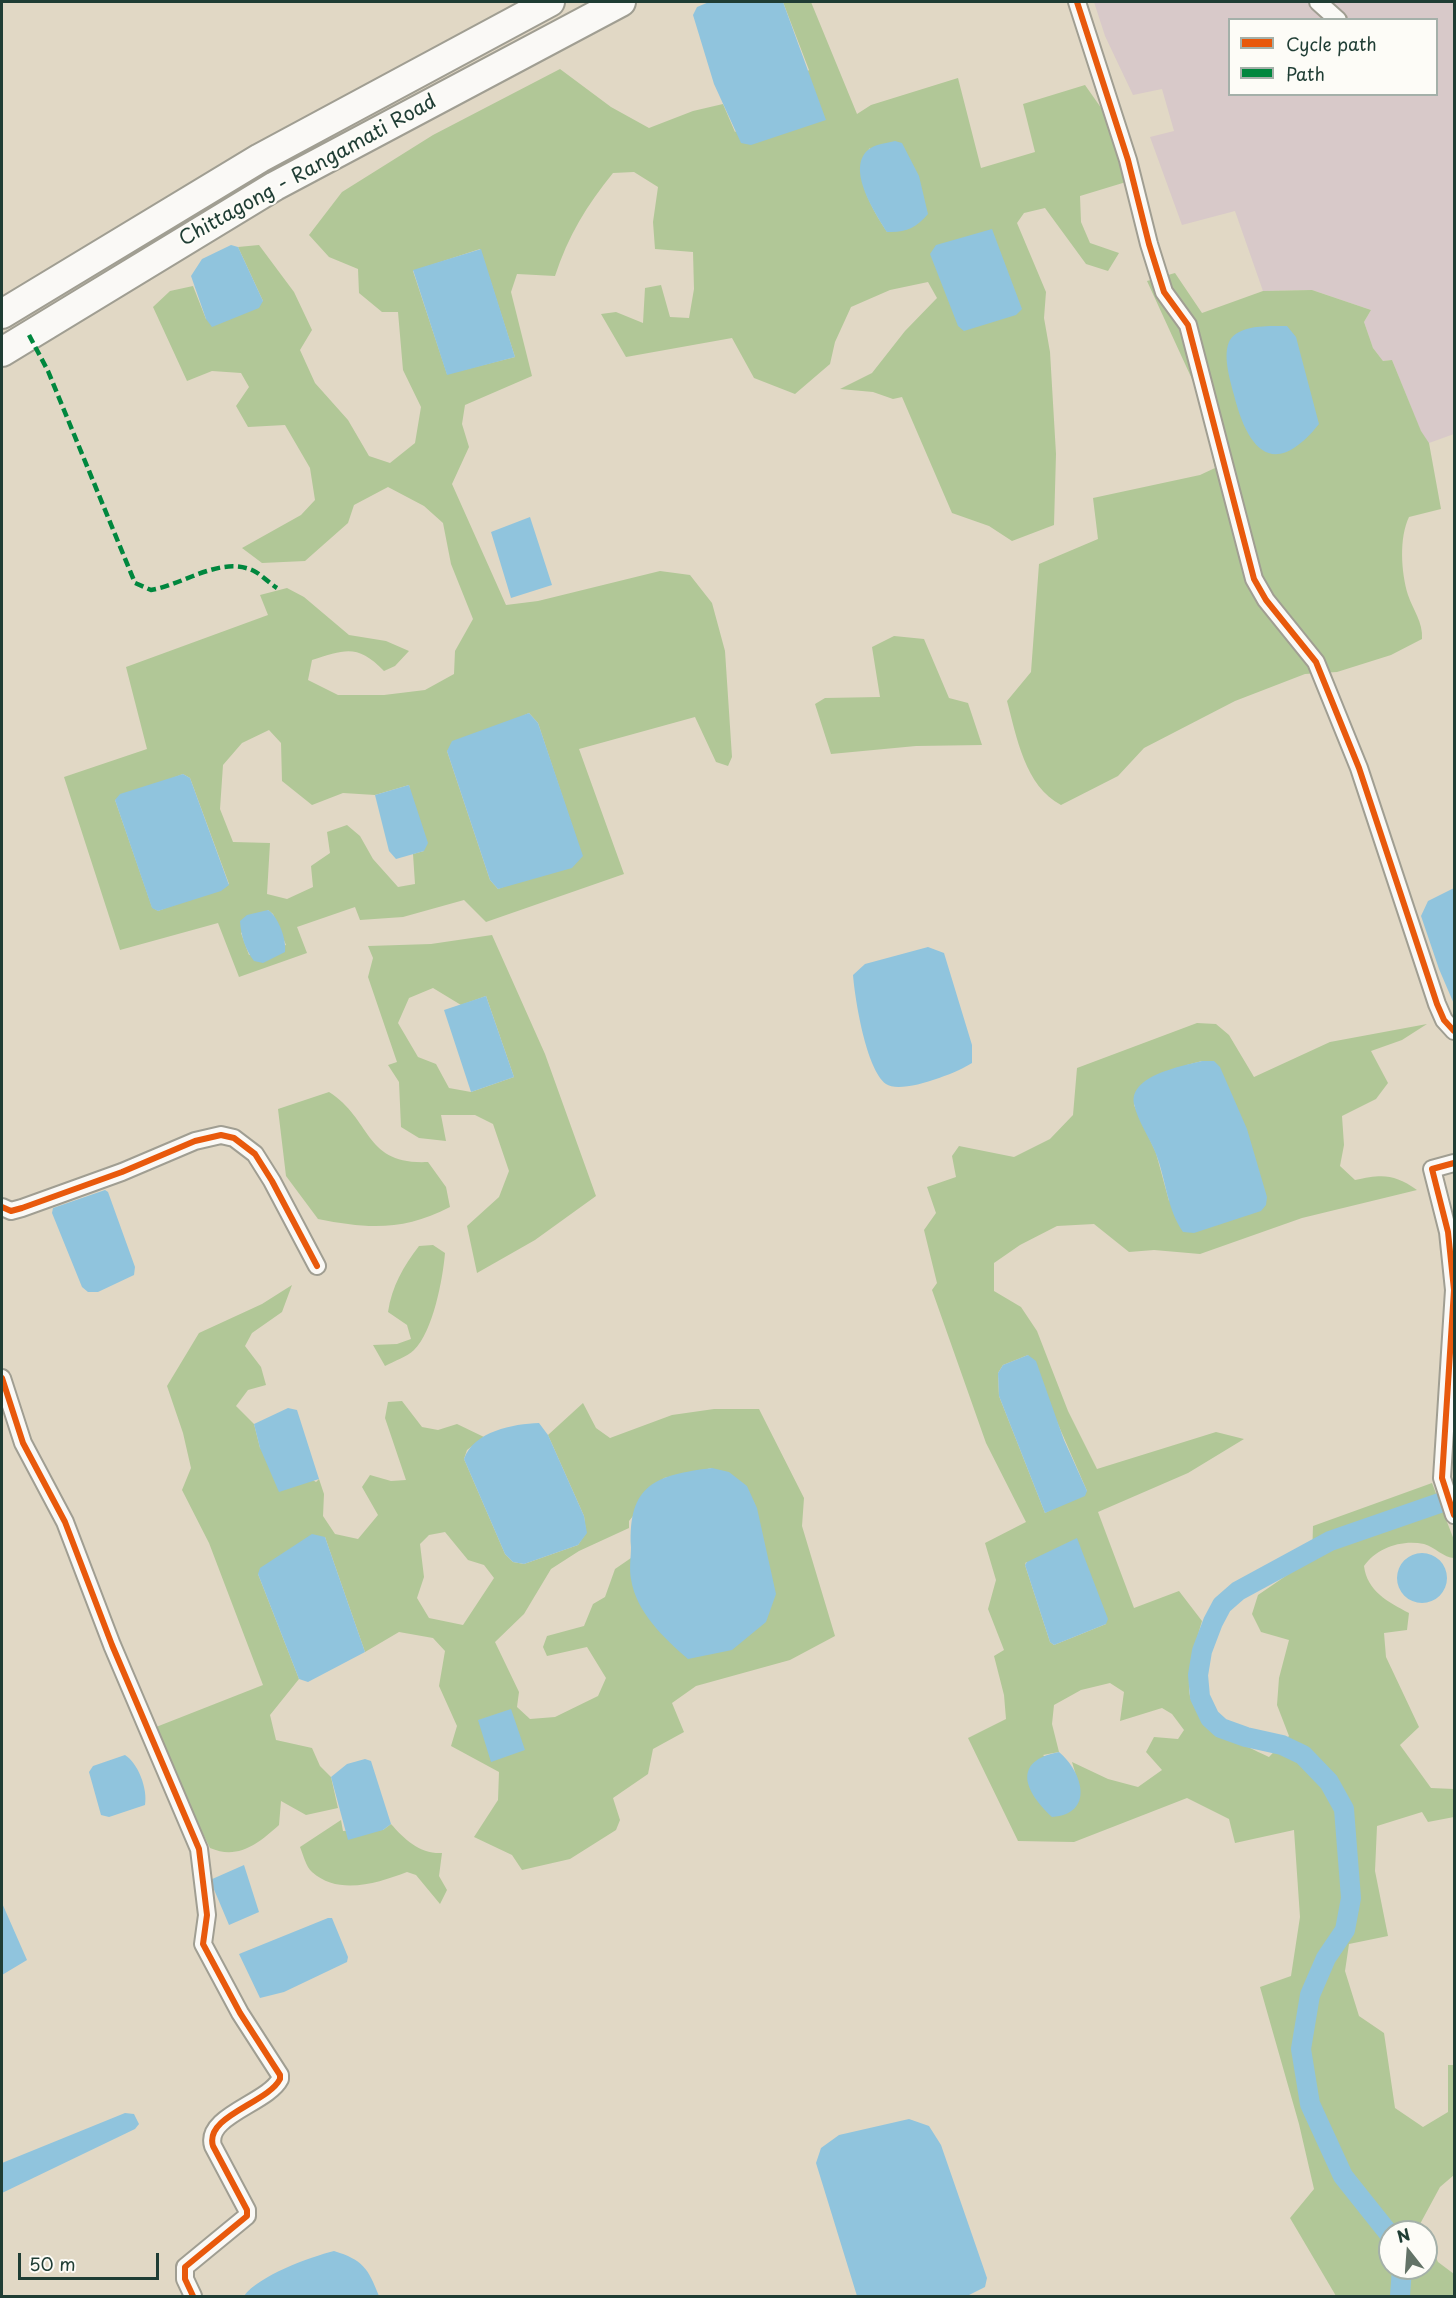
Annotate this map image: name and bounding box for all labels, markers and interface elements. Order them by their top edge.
legend [1228,18,1438,96]
text: Cycle path [1286,30,1377,57]
text: Path [1286,60,1325,87]
street label: Chittagong - Rangamati Road [175,90,441,252]
north arrow [1378,2220,1438,2280]
text: N [1394,2221,1413,2248]
scale bar [21,2241,162,2279]
text: 50 m [29,2250,76,2277]

